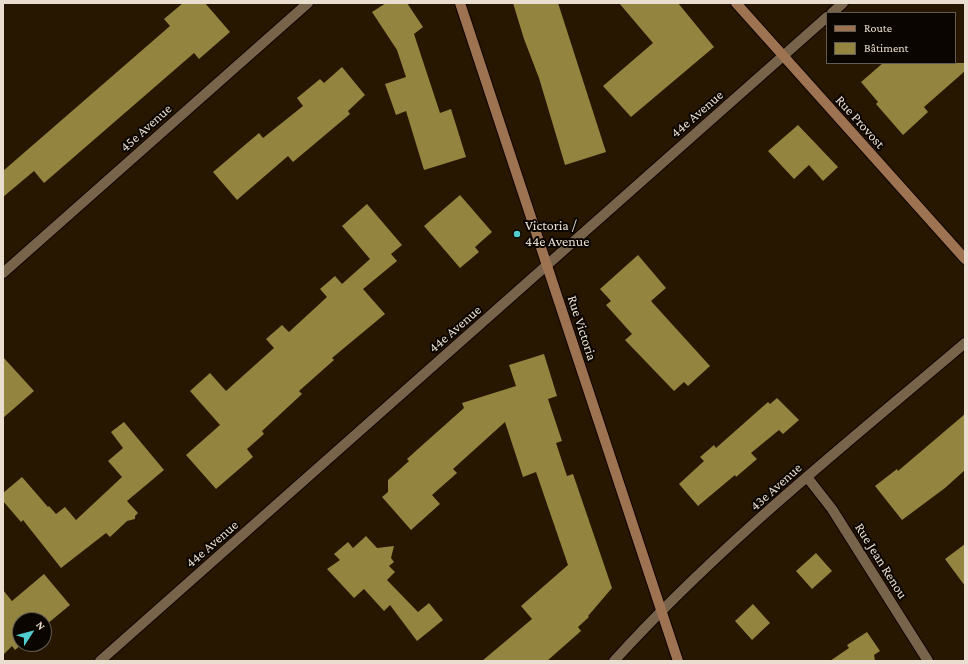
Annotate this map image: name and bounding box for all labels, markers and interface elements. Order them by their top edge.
legend [826,12,956,64]
text: Route [864,21,892,35]
text: Bâtiment [864,41,909,55]
street label: 44e Avenue [667,87,727,141]
street label: Rue Provost [832,92,888,152]
street label: 45e Avenue [117,100,175,156]
place label: Victoria / 44e Avenue [525,218,589,250]
marker: Victoria / 44e Avenue [512,229,522,239]
street label: Rue Victoria [564,293,600,363]
street label: 44e Avenue [425,302,485,356]
street label: 43e Avenue [747,459,805,515]
street label: 44e Avenue [182,517,242,571]
street label: Rue Jean Renou [851,520,911,602]
north arrow [12,612,52,652]
text: N [34,619,48,632]

